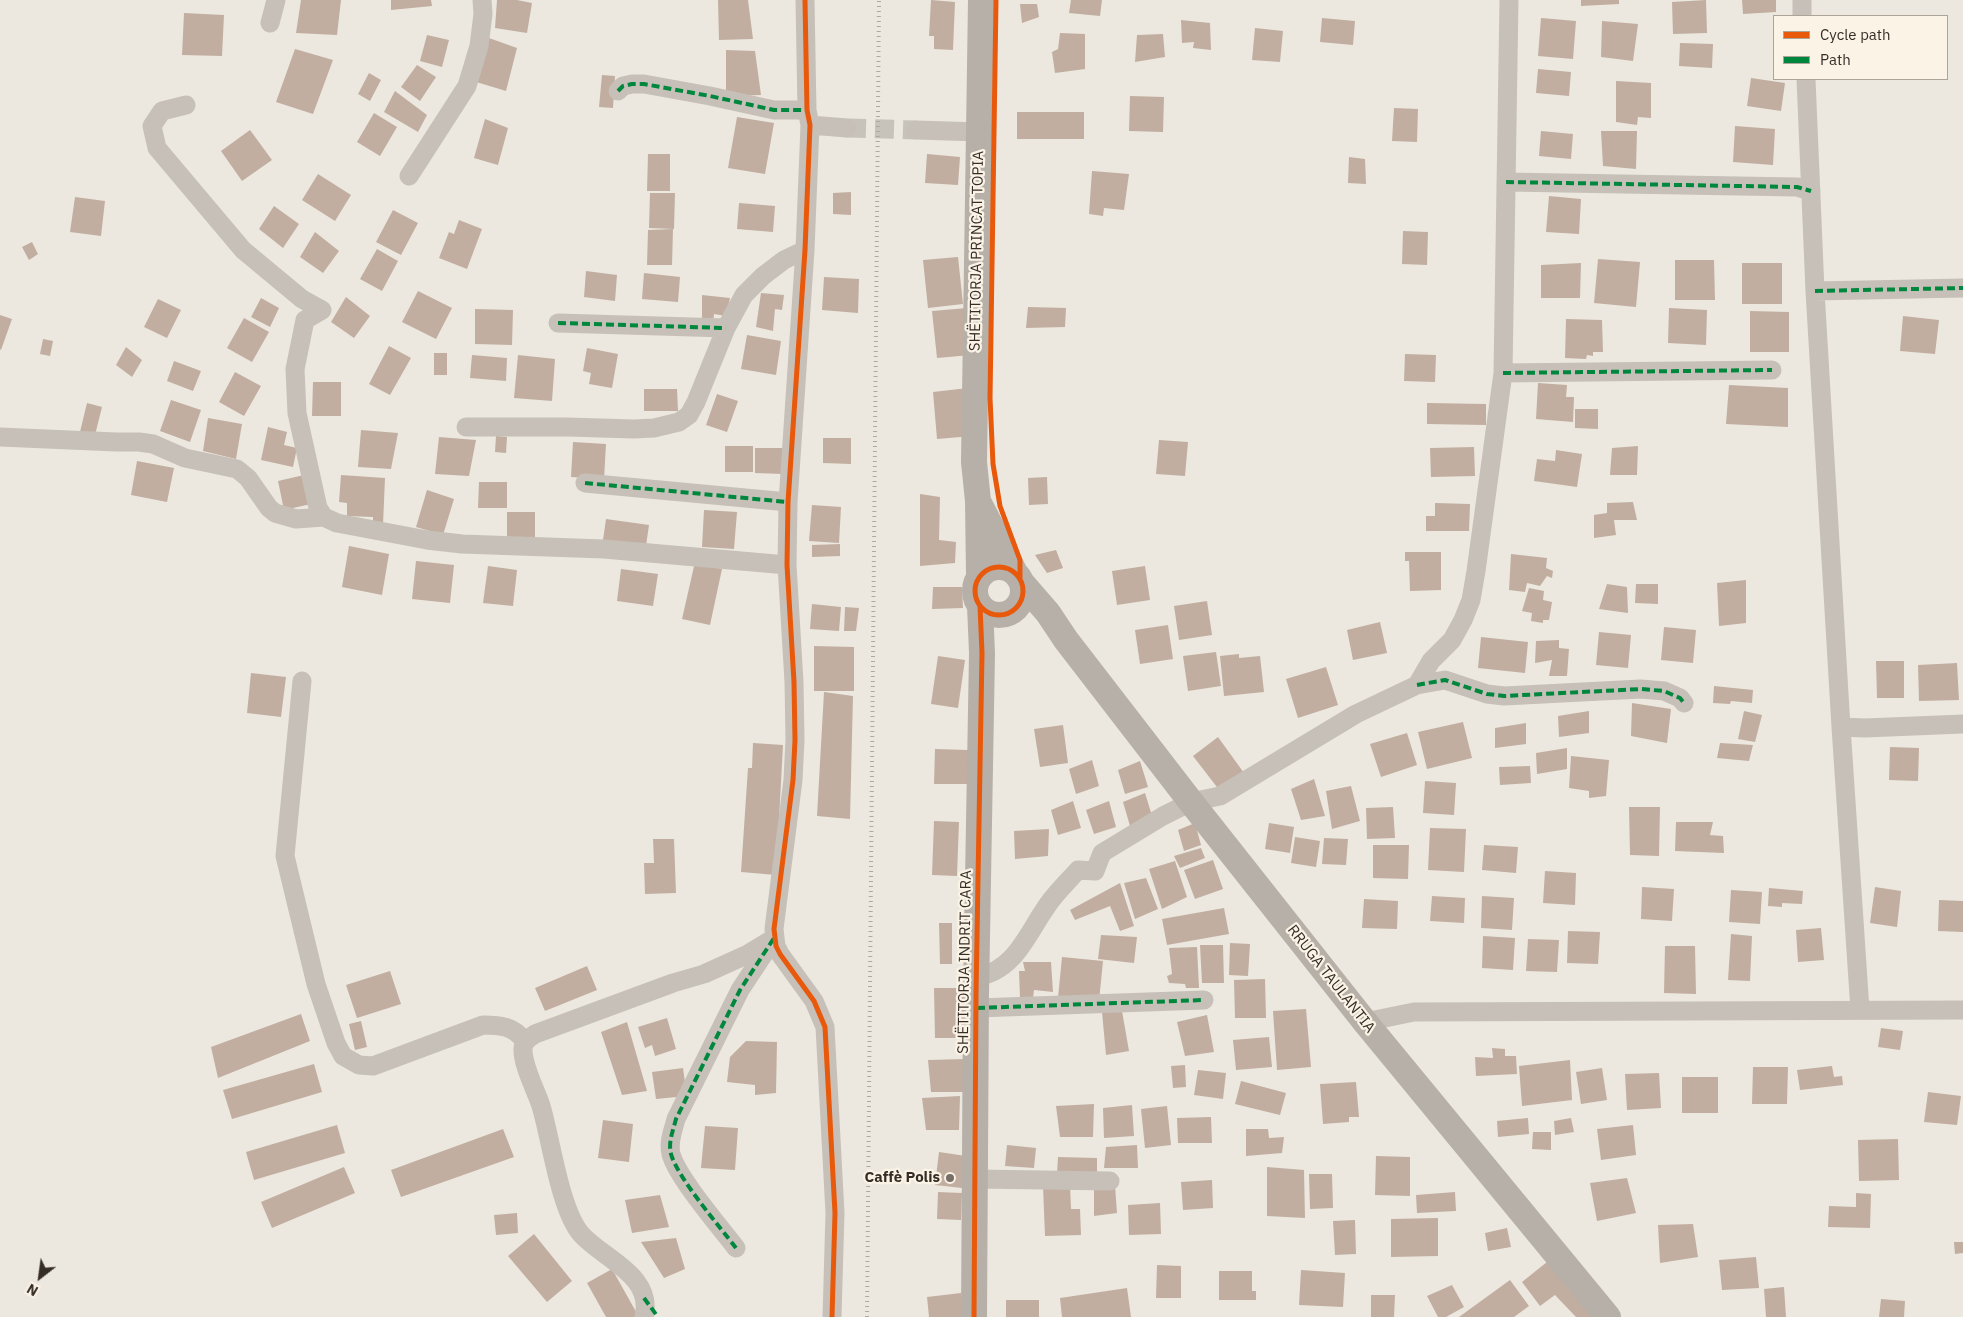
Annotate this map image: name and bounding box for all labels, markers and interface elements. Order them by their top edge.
legend [1773,15,1948,80]
text: Cycle path [1820,25,1891,44]
text: Path [1820,50,1851,69]
street label: SHËTITORJA PRINCAT TOPIA [966,151,988,351]
street label: SHËTITORJA INDRIT CARA [954,870,976,1054]
street label: RRUGA TAULANTIA [1283,921,1379,1037]
place label: Caffè Polis [865,1169,940,1187]
marker: Caffè Polis [944,1172,956,1184]
north arrow [15,1252,65,1302]
text: N [24,1280,41,1300]

